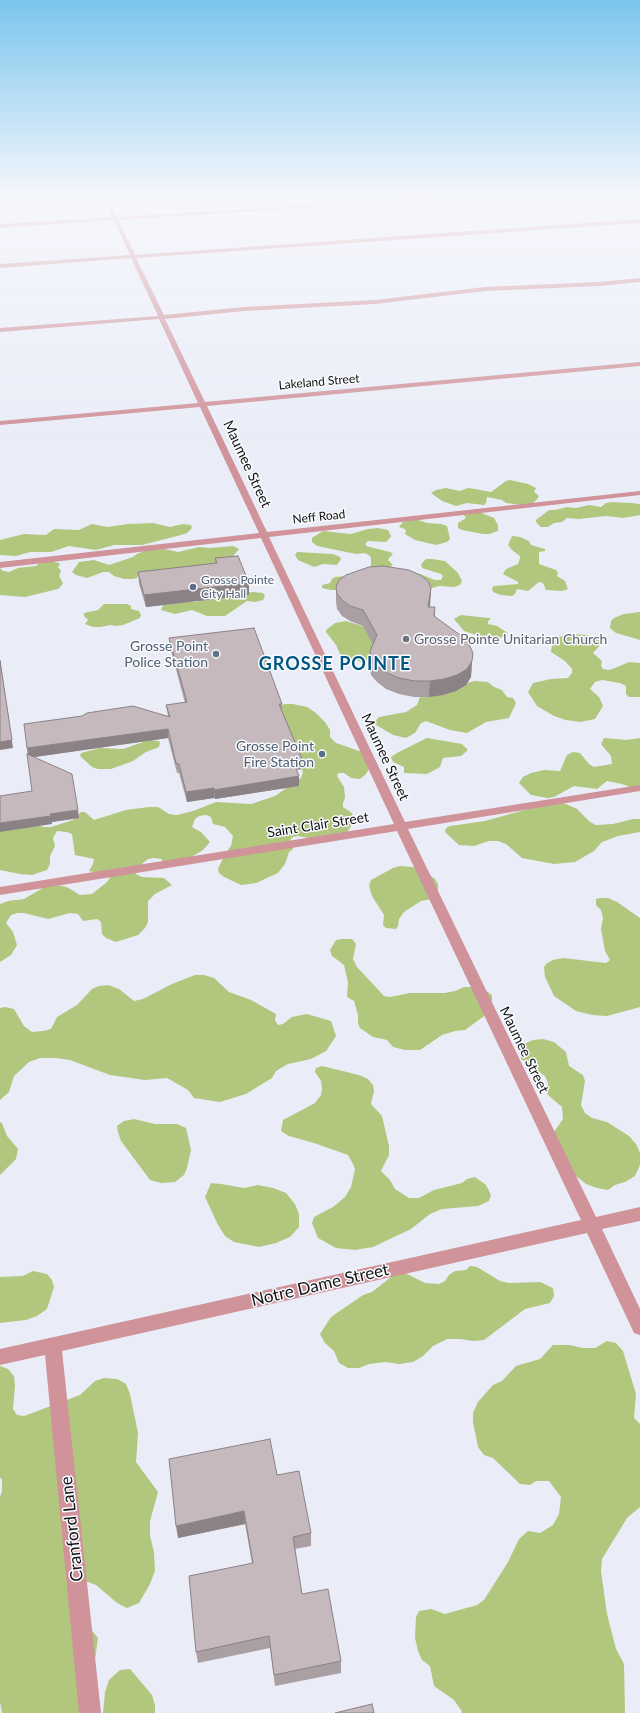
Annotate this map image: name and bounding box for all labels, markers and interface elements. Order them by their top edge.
street label: Lakeland Street [278,371,360,393]
street label: Maumee Street [219,418,275,510]
street label: Neff Road [292,507,346,527]
place label: Grosse Pointe City Hall [201,573,274,601]
marker: Grosse Pointe City Hall [188,582,198,592]
place label: Grosse Pointe Unitarian Church [414,631,607,647]
marker: Grosse Pointe Unitarian Church [401,634,411,644]
place label: Grosse Point Police Station [124,638,208,670]
marker: Grosse Point Police Station [211,649,221,659]
district label: GROSSE POINTE [259,653,411,675]
street label: Maumee Street [357,711,413,803]
place label: Grosse Point Fire Station [236,738,314,770]
marker: Grosse Point Fire Station [317,749,327,759]
street label: Saint Clair Street [266,809,370,841]
street label: Maumee Street [496,1004,552,1096]
street label: Notre Dame Street [249,1259,391,1311]
street label: Cranford Lane [56,1475,88,1583]

